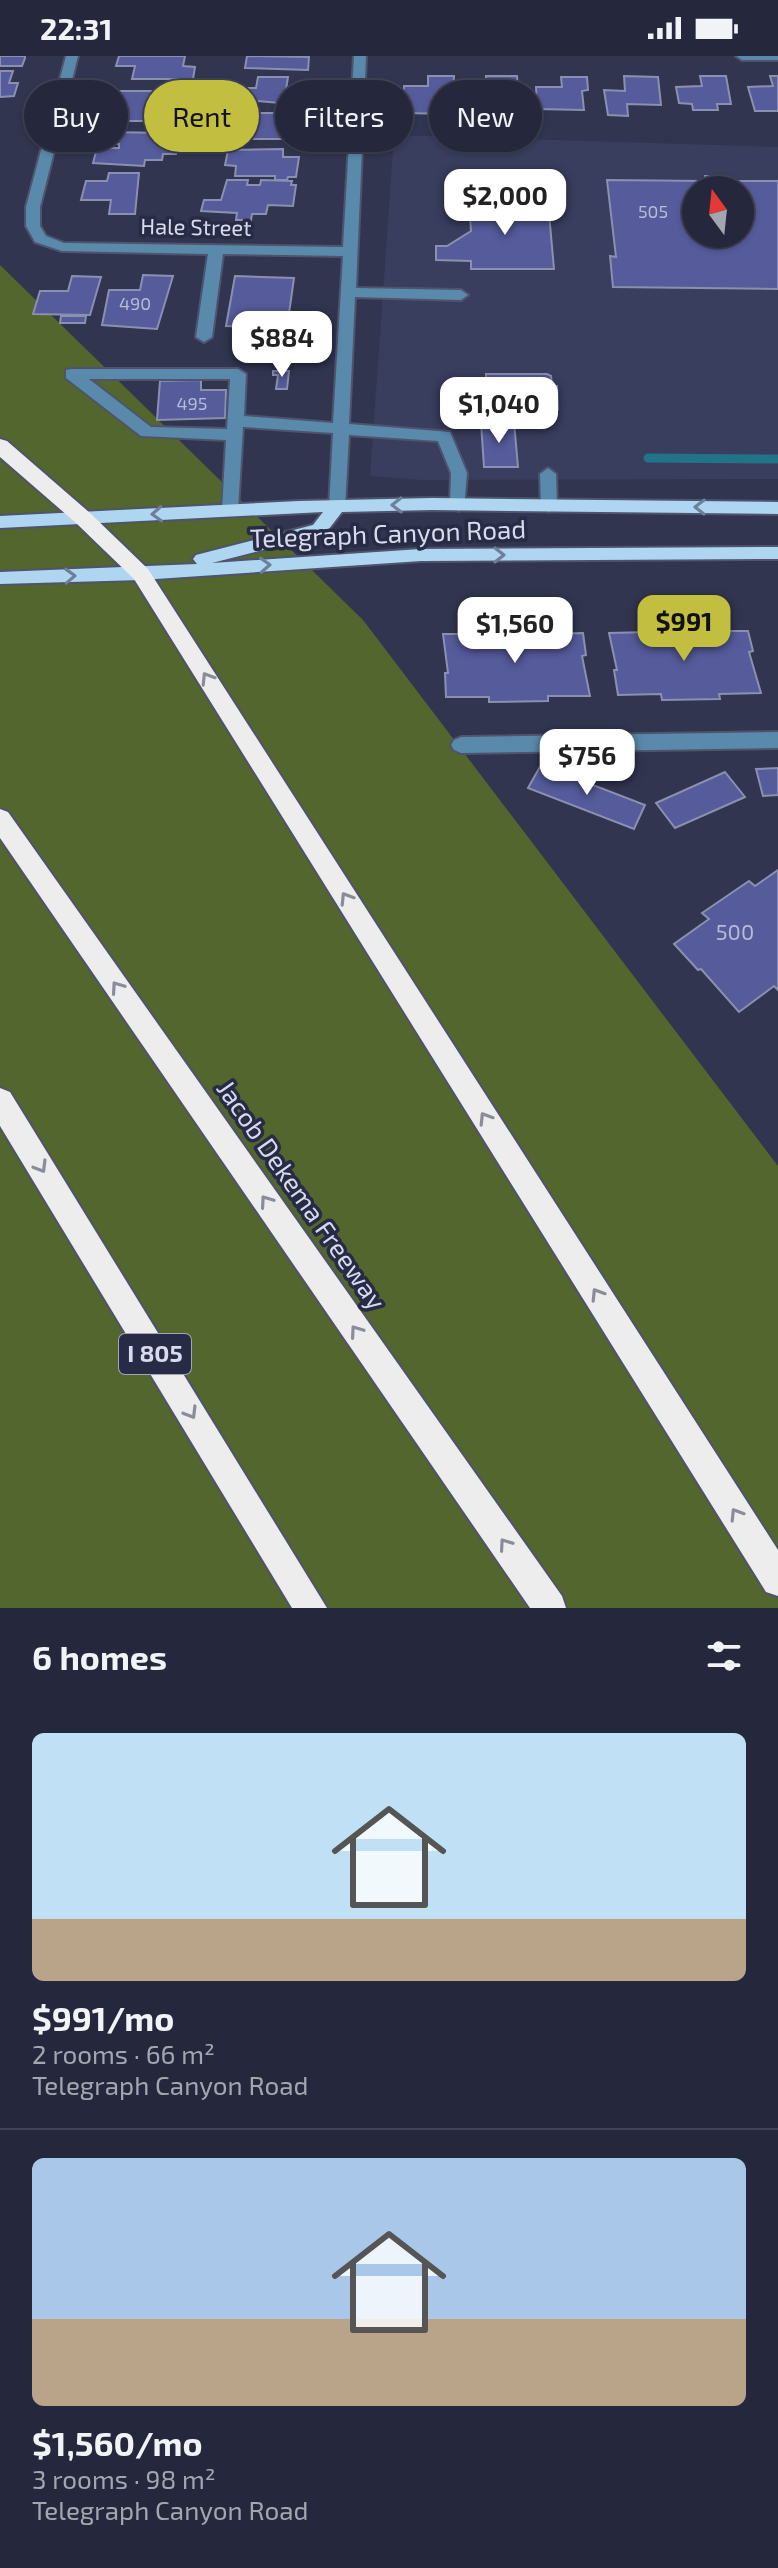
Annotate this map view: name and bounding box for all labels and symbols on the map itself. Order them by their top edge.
pin: $2,000 [440,169,570,237]
north arrow [682,176,754,248]
house number: 505 [638,200,668,222]
street label: Hale Street [140,212,252,240]
house number: 490 [119,292,151,314]
pin: $884 [235,311,329,379]
pin: $1,040 [434,377,564,445]
house number: 495 [176,392,208,414]
one-way arrow [390,496,403,514]
one-way arrow [693,499,706,516]
one-way arrow [150,505,163,522]
street label: Telegraph Canyon Road [249,512,527,553]
one-way arrow [493,546,506,564]
one-way arrow [259,556,272,573]
one-way arrow [64,567,77,584]
pin: $991 [637,595,731,663]
pin: $1,560 [450,597,580,665]
one-way arrow [201,672,216,687]
pin: $756 [540,729,634,797]
one-way arrow [340,892,355,907]
house number: 500 [716,918,754,944]
one-way arrow [112,982,127,996]
street label: Jacob Dekema Freeway [211,1073,393,1315]
one-way arrow [479,1112,494,1126]
one-way arrow [31,1158,46,1173]
one-way arrow [261,1195,276,1209]
one-way arrow [592,1289,607,1303]
one-way arrow [351,1325,366,1339]
road number: I 805 [119,1334,191,1374]
one-way arrow [181,1404,197,1419]
one-way arrow [731,1508,746,1523]
one-way arrow [500,1539,515,1553]

